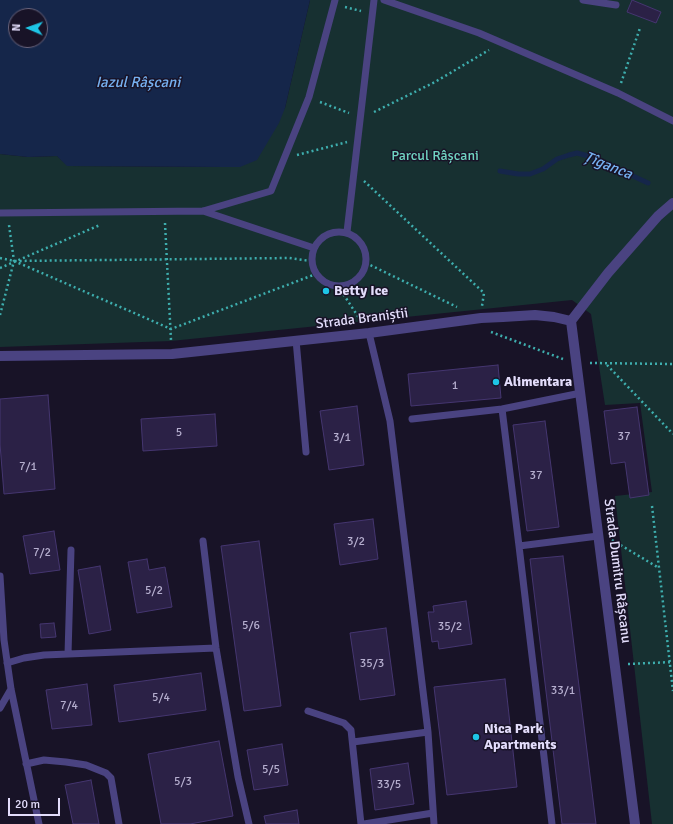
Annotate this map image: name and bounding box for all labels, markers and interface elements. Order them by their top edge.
north arrow [8,8,48,48]
text: N [10,24,23,32]
water label: Iazul Râșcani [96,74,180,92]
park label: Parcul Râșcani [391,148,479,164]
water label: Țîganca [581,148,635,184]
place label: Betty Ice [334,283,388,299]
marker: Betty Ice [321,286,331,296]
street label: Strada Braniștii [315,305,409,333]
place label: Alimentara [504,374,572,390]
marker: Alimentara [491,377,501,387]
house number: 1 [452,379,458,393]
house number: 5 [176,426,182,440]
house number: 37 [618,430,630,444]
house number: 3/1 [333,431,351,445]
house number: 7/1 [19,460,37,474]
house number: 37 [530,469,542,483]
street label: Strada Dumitru Râșcanu [600,498,634,644]
house number: 3/2 [347,535,365,549]
house number: 7/2 [33,546,51,560]
house number: 5/2 [145,584,163,598]
house number: 5/6 [242,619,260,633]
house number: 35/2 [438,620,462,634]
house number: 35/3 [360,657,384,671]
house number: 33/1 [551,684,575,698]
house number: 5/4 [152,691,170,705]
house number: 7/4 [60,699,78,713]
place label: Nica Park Apartments [484,721,556,754]
marker: Nica Park Apartments [471,732,481,742]
house number: 5/5 [262,763,280,777]
house number: 5/3 [174,775,192,789]
house number: 33/5 [377,778,401,792]
scale bar [10,790,62,816]
text: 20 m [15,797,40,812]

